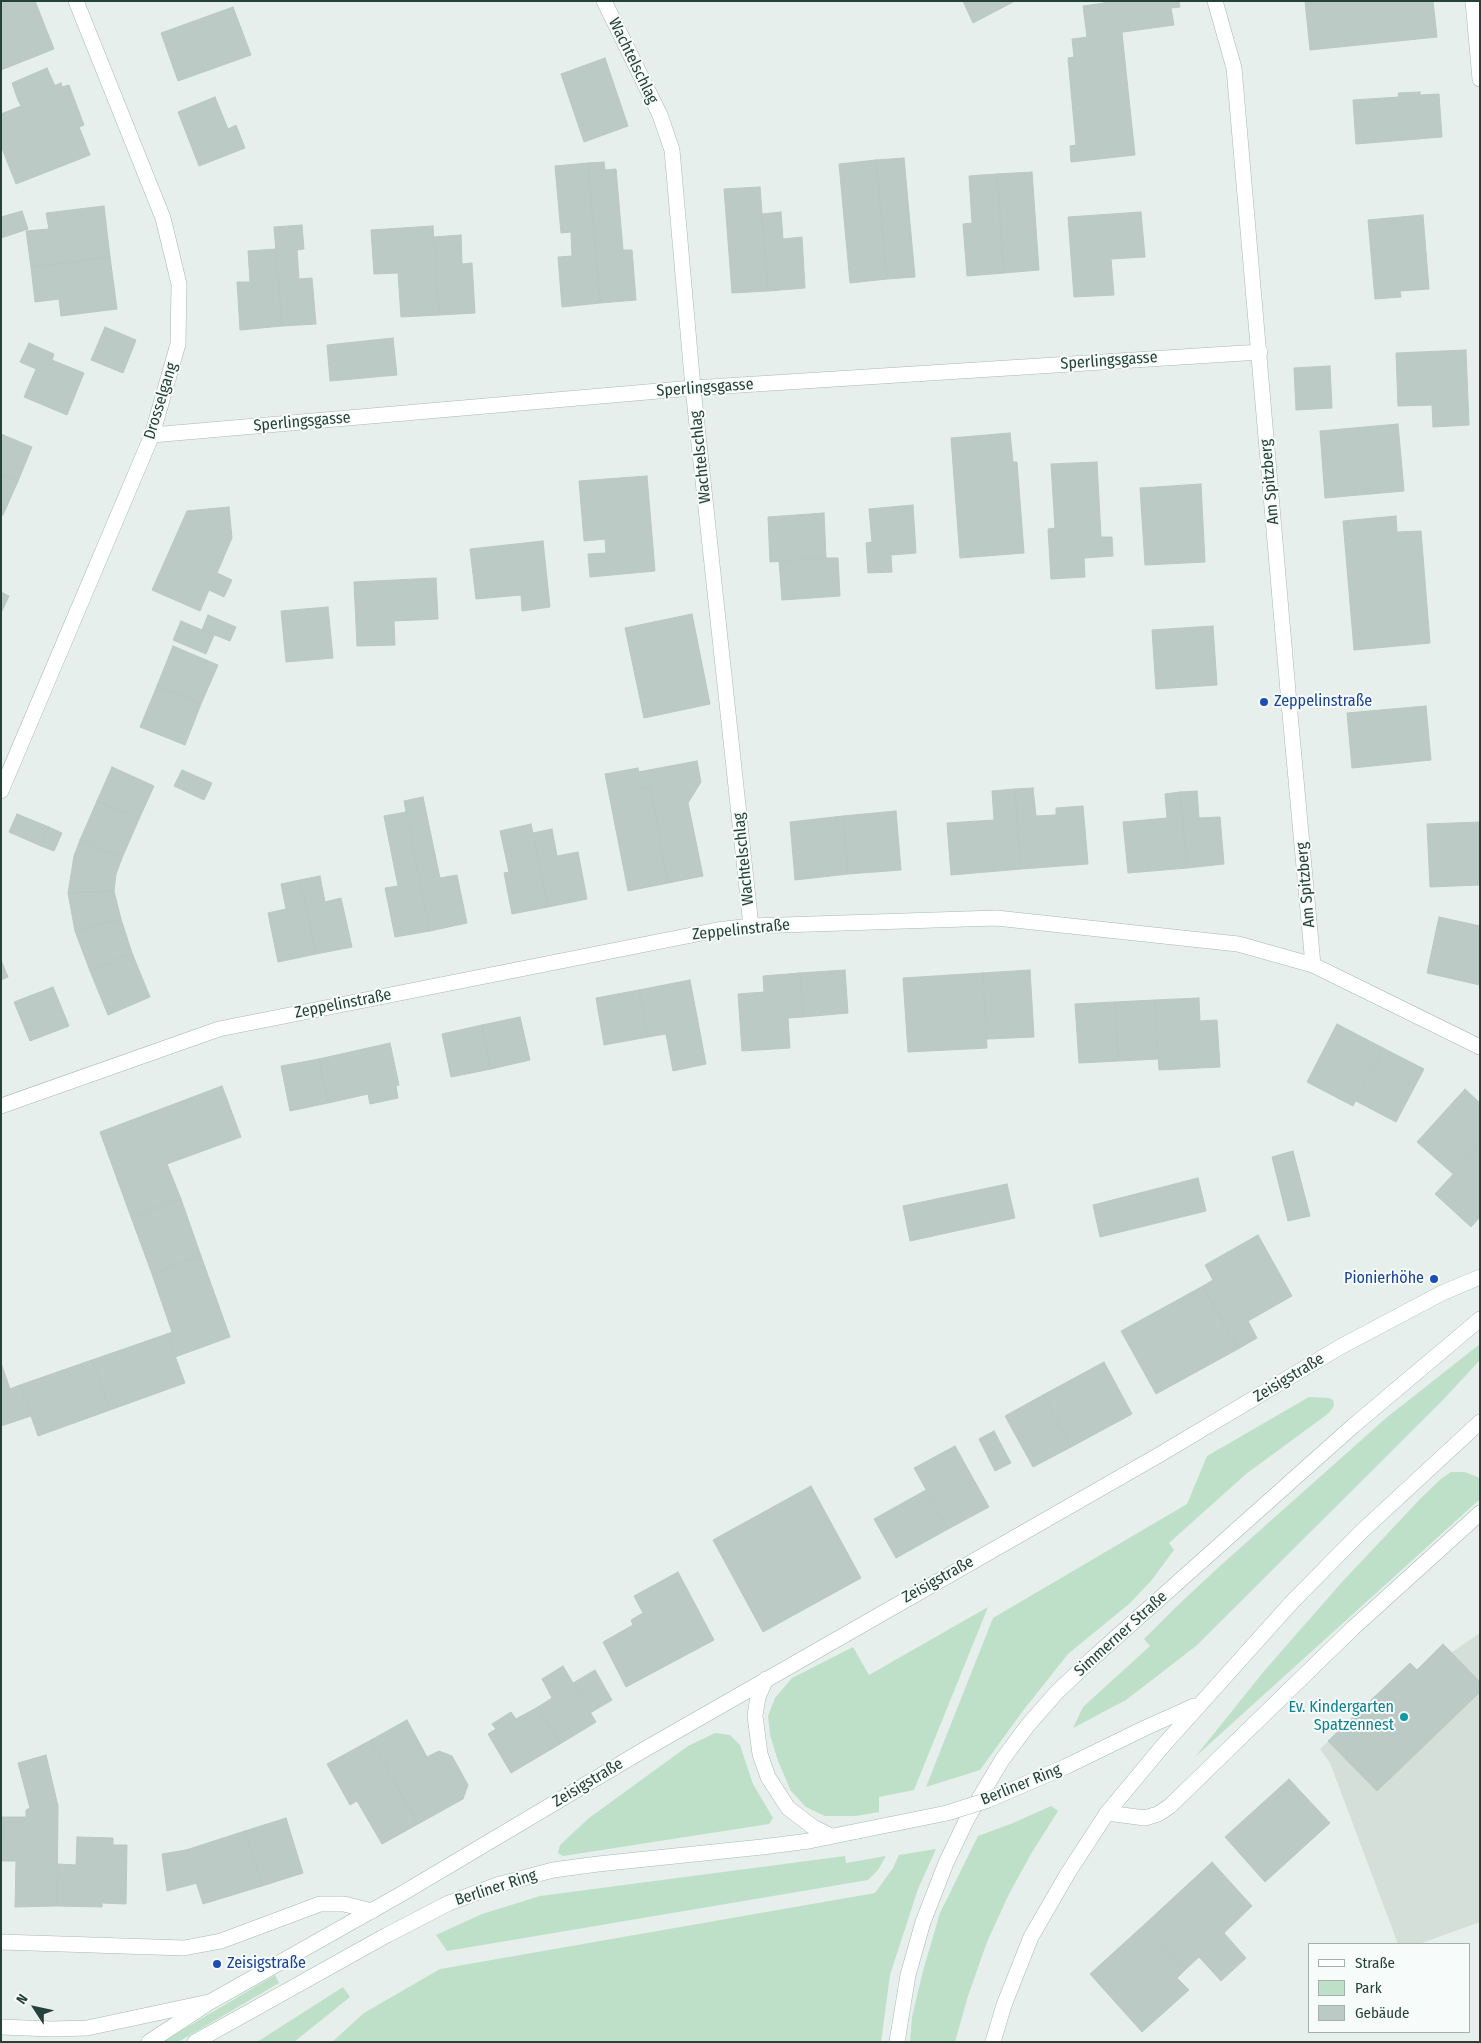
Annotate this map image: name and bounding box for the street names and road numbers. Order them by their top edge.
street label: Wachtelschlag [604,15,662,107]
street label: Sperlingsgasse [1060,348,1158,374]
street label: Drosselgang [140,360,182,442]
street label: Sperlingsgasse [656,375,754,401]
street label: Sperlingsgasse [253,408,351,436]
street label: Wachtelschlag [687,410,715,504]
street label: Am Spitzberg [1257,438,1283,526]
street label: Wachtelschlag [730,812,758,906]
street label: Am Spitzberg [1293,841,1319,929]
street label: Zeppelinstraße [691,915,791,945]
street label: Zeppelinstraße [293,985,393,1023]
street label: Zeisigstraße [1250,1349,1328,1407]
street label: Zeisigstraße [899,1552,977,1608]
street label: Simmerner Straße [1071,1587,1171,1681]
street label: Zeisigstraße [549,1754,627,1812]
street label: Berliner Ring [978,1760,1064,1810]
street label: Berliner Ring [453,1866,539,1910]

